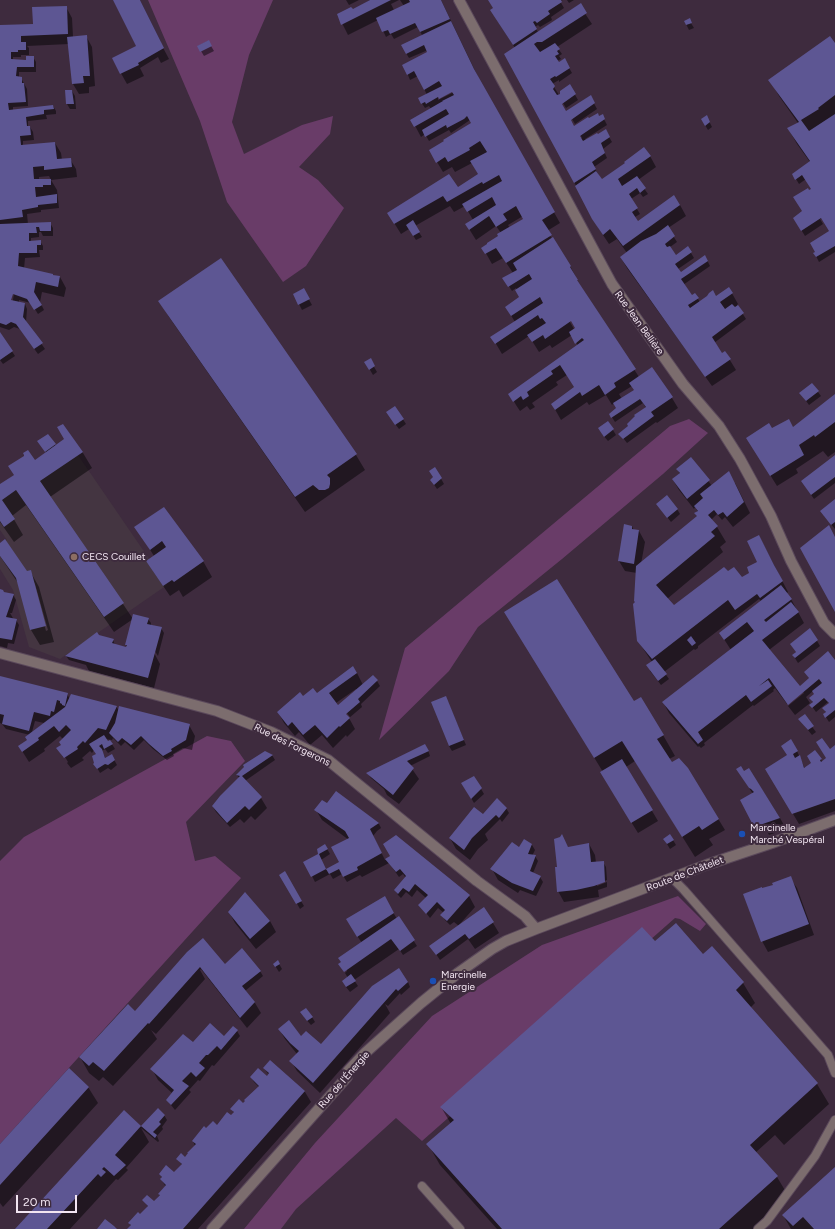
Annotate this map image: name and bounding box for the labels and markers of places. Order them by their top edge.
place label: CECS Couillet [82,551,145,563]
marker: CECS Couillet [69,552,79,562]
place label: Marcinelle Marché Vespéral [750,822,825,846]
marker: Marcinelle Marché Vespéral [737,829,747,839]
place label: Marcinelle Energie [441,969,487,992]
marker: Marcinelle Energie [428,976,438,986]

